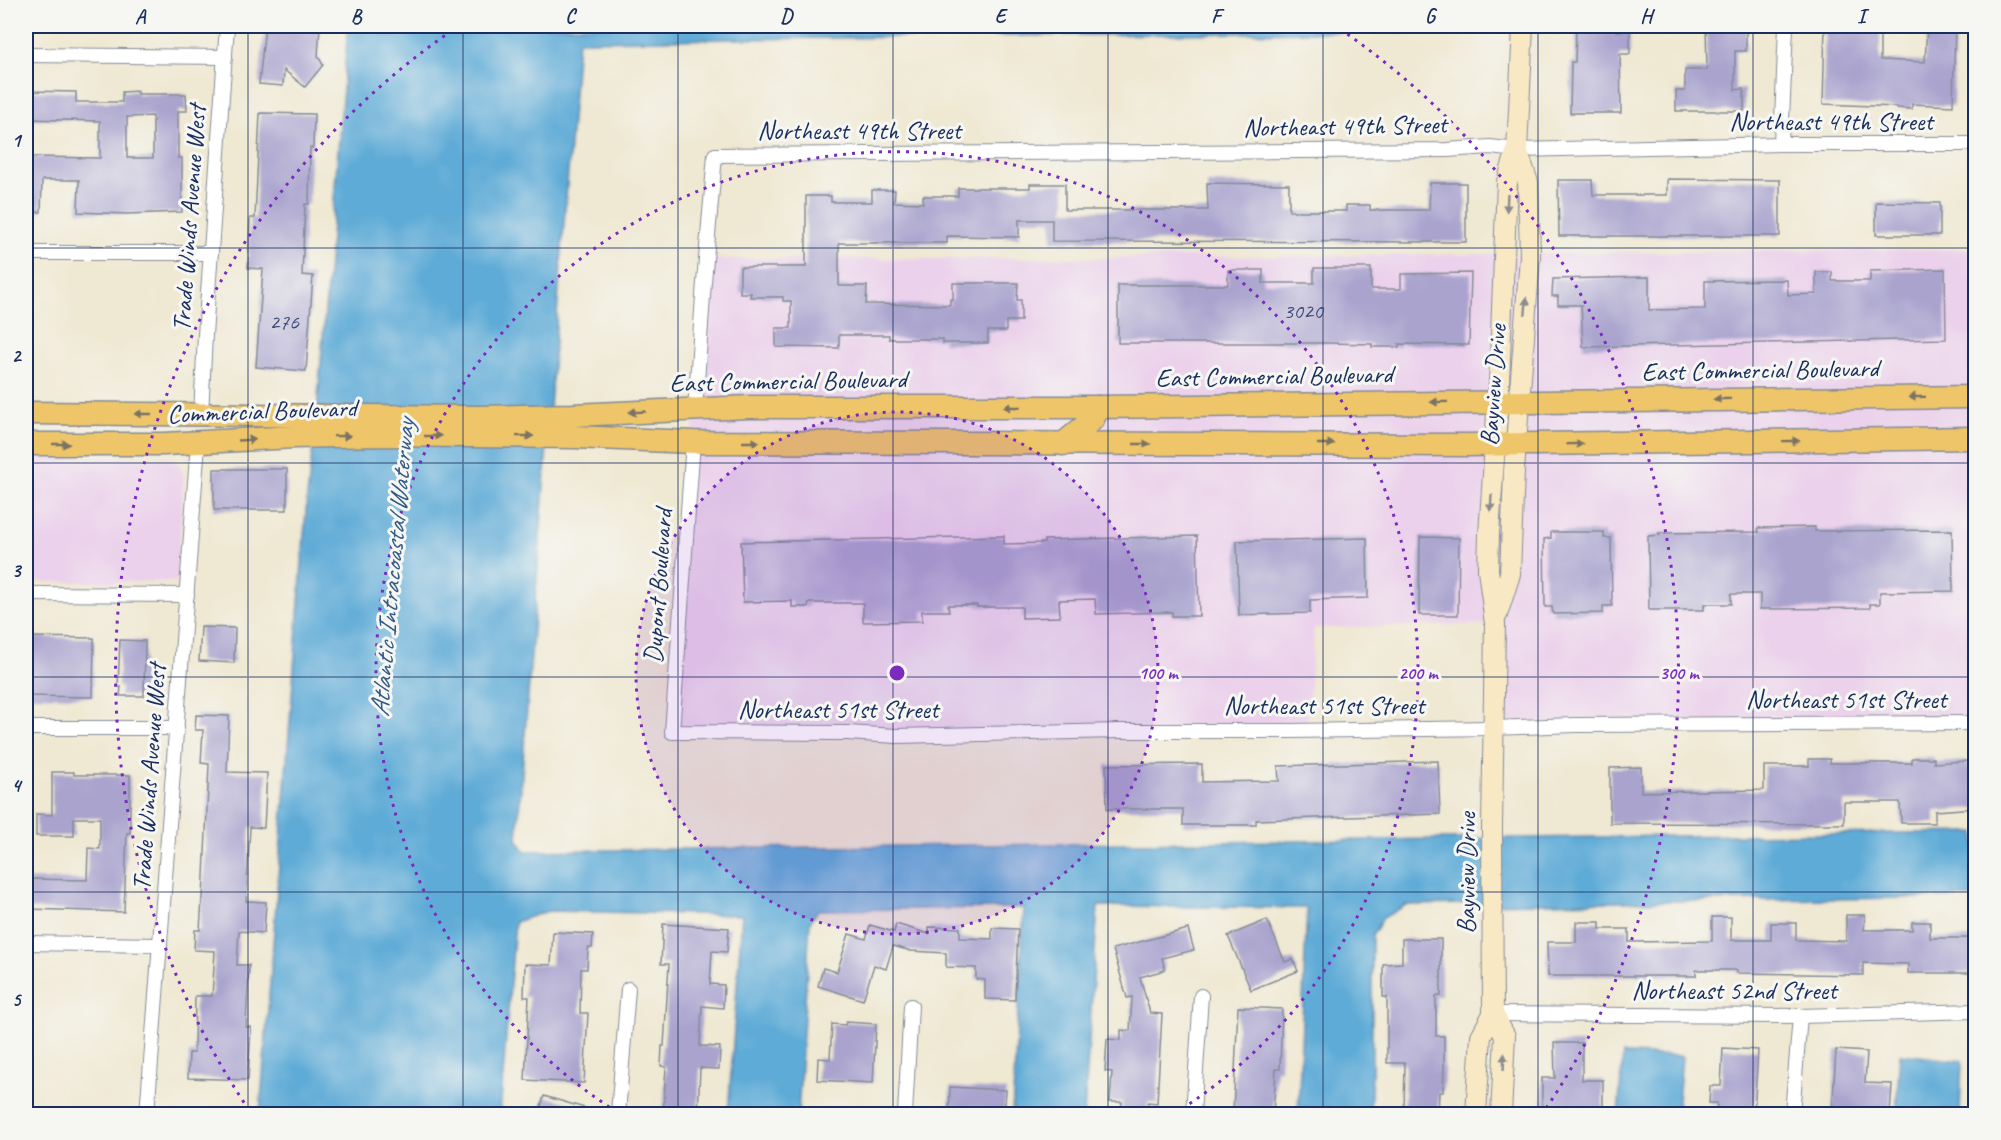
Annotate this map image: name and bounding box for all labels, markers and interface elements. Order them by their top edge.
text: A [135,4,147,29]
text: B [351,4,363,29]
text: C [565,4,577,29]
text: D [780,4,794,29]
text: E [995,4,1009,29]
text: F [1211,4,1225,29]
text: G [1425,4,1438,29]
text: H [1640,4,1655,29]
text: I [1857,4,1870,29]
street label: Trade Winds Avenue West [165,100,214,332]
street label: Northeast 49th Street [1729,105,1935,138]
street label: Northeast 49th Street [1243,108,1449,144]
street label: Northeast 49th Street [757,114,963,147]
text: 1 [12,128,23,153]
one-way arrow [1502,194,1511,213]
one-way arrow [1522,296,1531,315]
house number: 3020 [1283,297,1325,325]
house number: 276 [269,308,300,336]
street label: Bayview Drive [1472,322,1514,447]
text: 2 [12,343,23,368]
street label: East Commercial Boulevard [1641,351,1883,389]
street label: East Commercial Boulevard [1155,357,1397,395]
street label: East Commercial Boulevard [669,362,911,400]
street label: Commercial Boulevard [167,391,361,431]
one-way arrow [1908,393,1927,402]
one-way arrow [1713,394,1732,404]
one-way arrow [1430,397,1449,407]
one-way arrow [1002,402,1021,412]
one-way arrow [627,407,646,416]
one-way arrow [133,409,152,419]
water label: Atlantic Intracoastal Waterway [362,413,422,718]
one-way arrow [332,431,351,441]
one-way arrow [423,431,442,441]
one-way arrow [516,431,535,441]
one-way arrow [237,435,256,444]
one-way arrow [1781,436,1800,446]
one-way arrow [742,438,761,447]
one-way arrow [51,439,70,449]
one-way arrow [1133,439,1152,449]
one-way arrow [1316,439,1335,449]
one-way arrow [1565,439,1584,449]
one-way arrow [1487,494,1496,513]
street label: Dupont Boulevard [636,504,680,664]
text: 3 [12,558,23,583]
street label: Trade Winds Avenue West [125,659,174,891]
text: 100 m [1139,662,1179,684]
text: 200 m [1399,662,1439,684]
text: 300 m [1660,662,1700,684]
centre of rings [887,663,907,683]
street label: Northeast 51st Street [1746,683,1949,716]
street label: Northeast 51st Street [1224,689,1427,722]
street label: Northeast 51st Street [738,693,941,726]
text: 4 [12,773,24,798]
street label: Bayview Drive [1450,811,1483,934]
street label: Northeast 52nd Street [1631,974,1839,1007]
text: 5 [12,987,23,1012]
one-way arrow [1499,1053,1508,1072]

